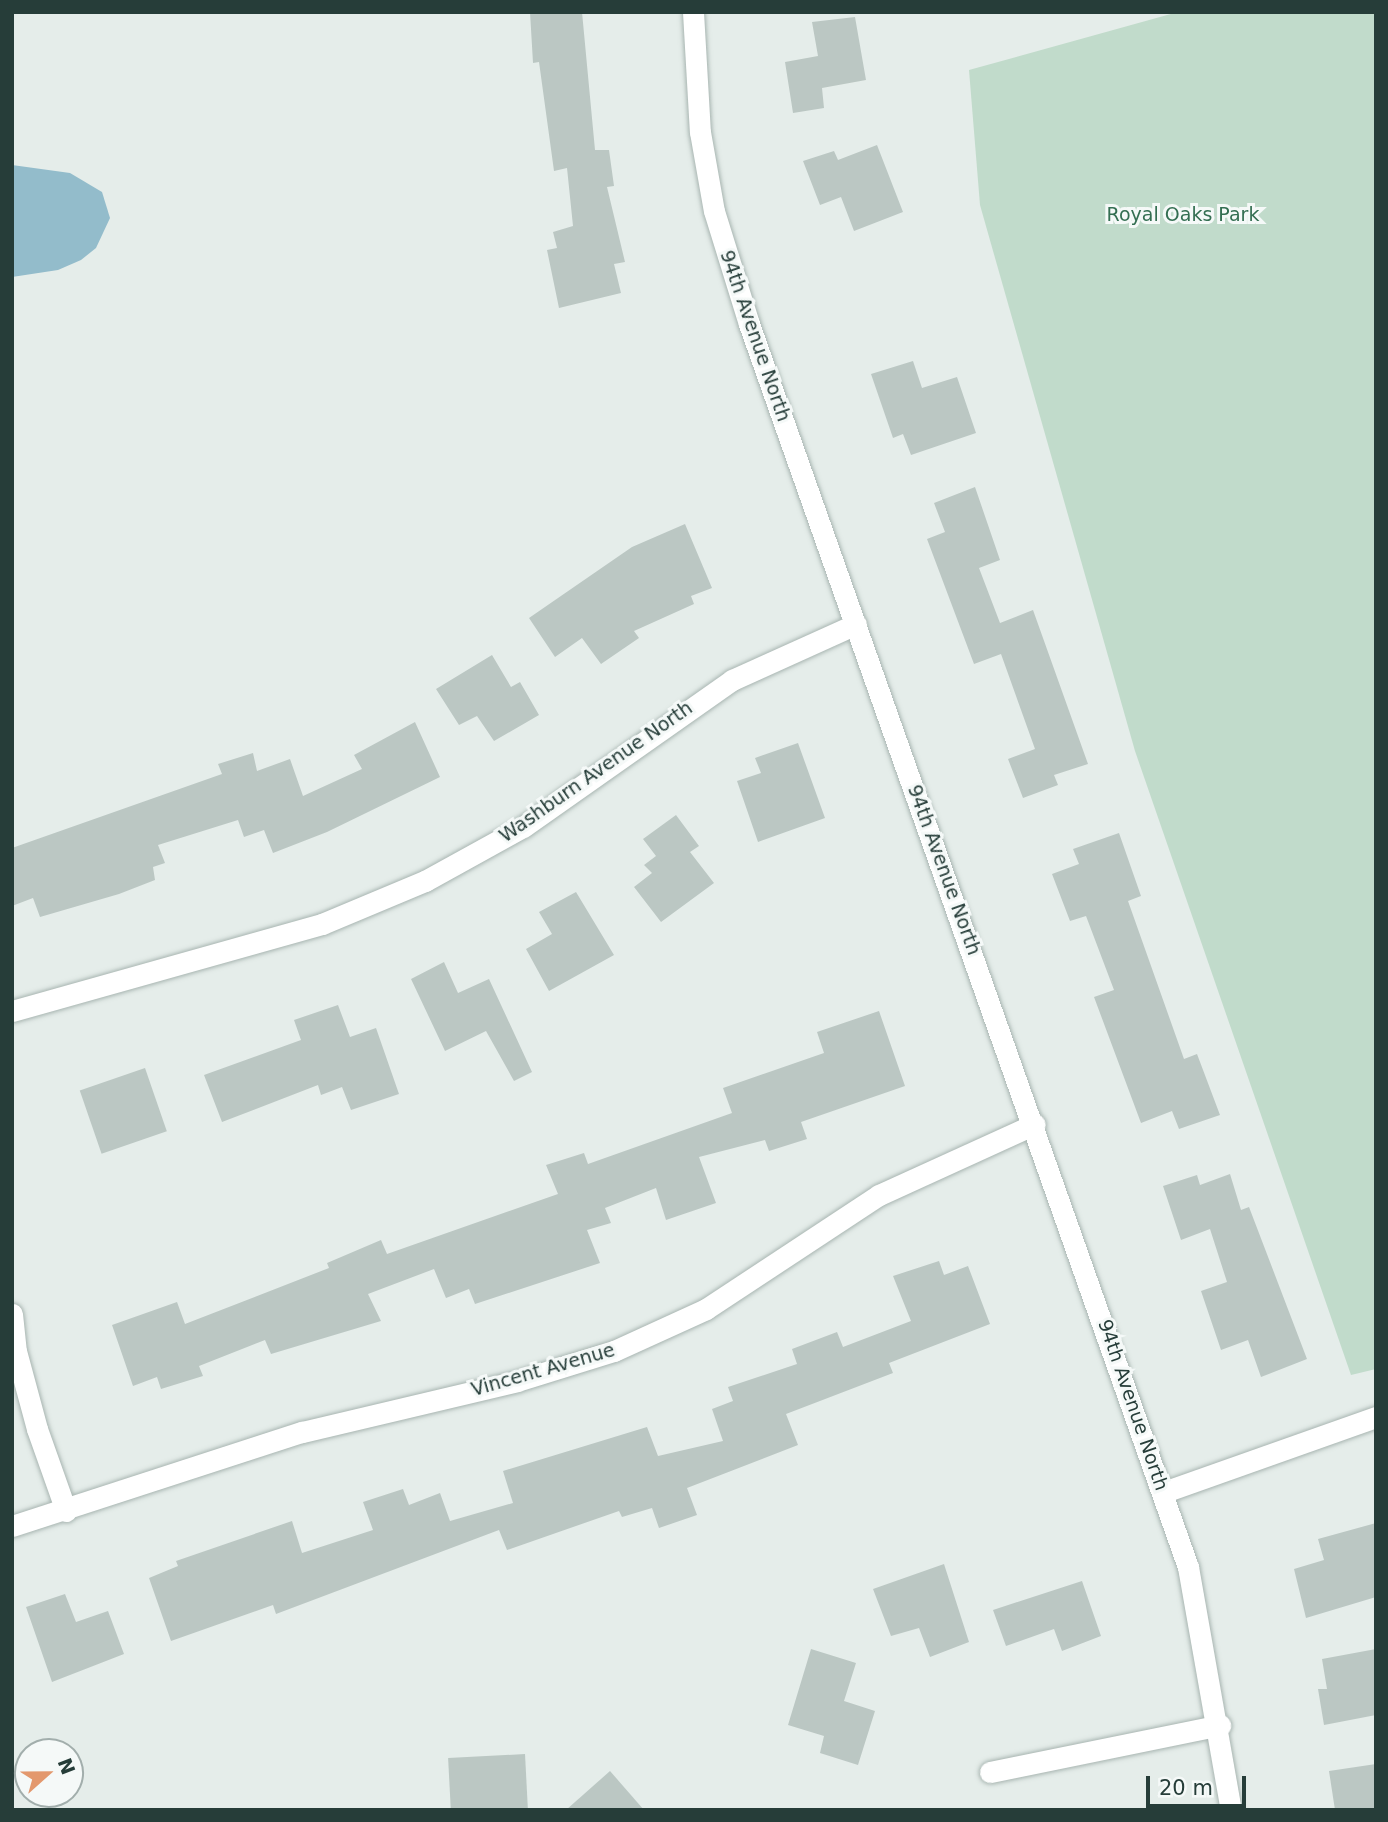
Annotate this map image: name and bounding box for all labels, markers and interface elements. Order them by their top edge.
park label: Royal Oaks Park [1107,204,1259,226]
street label: 94th Avenue North [715,247,795,425]
street label: Washburn Avenue North [495,697,697,847]
street label: 94th Avenue North [903,782,985,958]
street label: 94th Avenue North [1093,1316,1173,1494]
street label: Vincent Avenue [469,1339,617,1401]
north arrow [14,1738,84,1808]
text: N [54,1755,80,1778]
scale bar [1150,1762,1250,1806]
text: 20 m [1159,1776,1213,1800]

